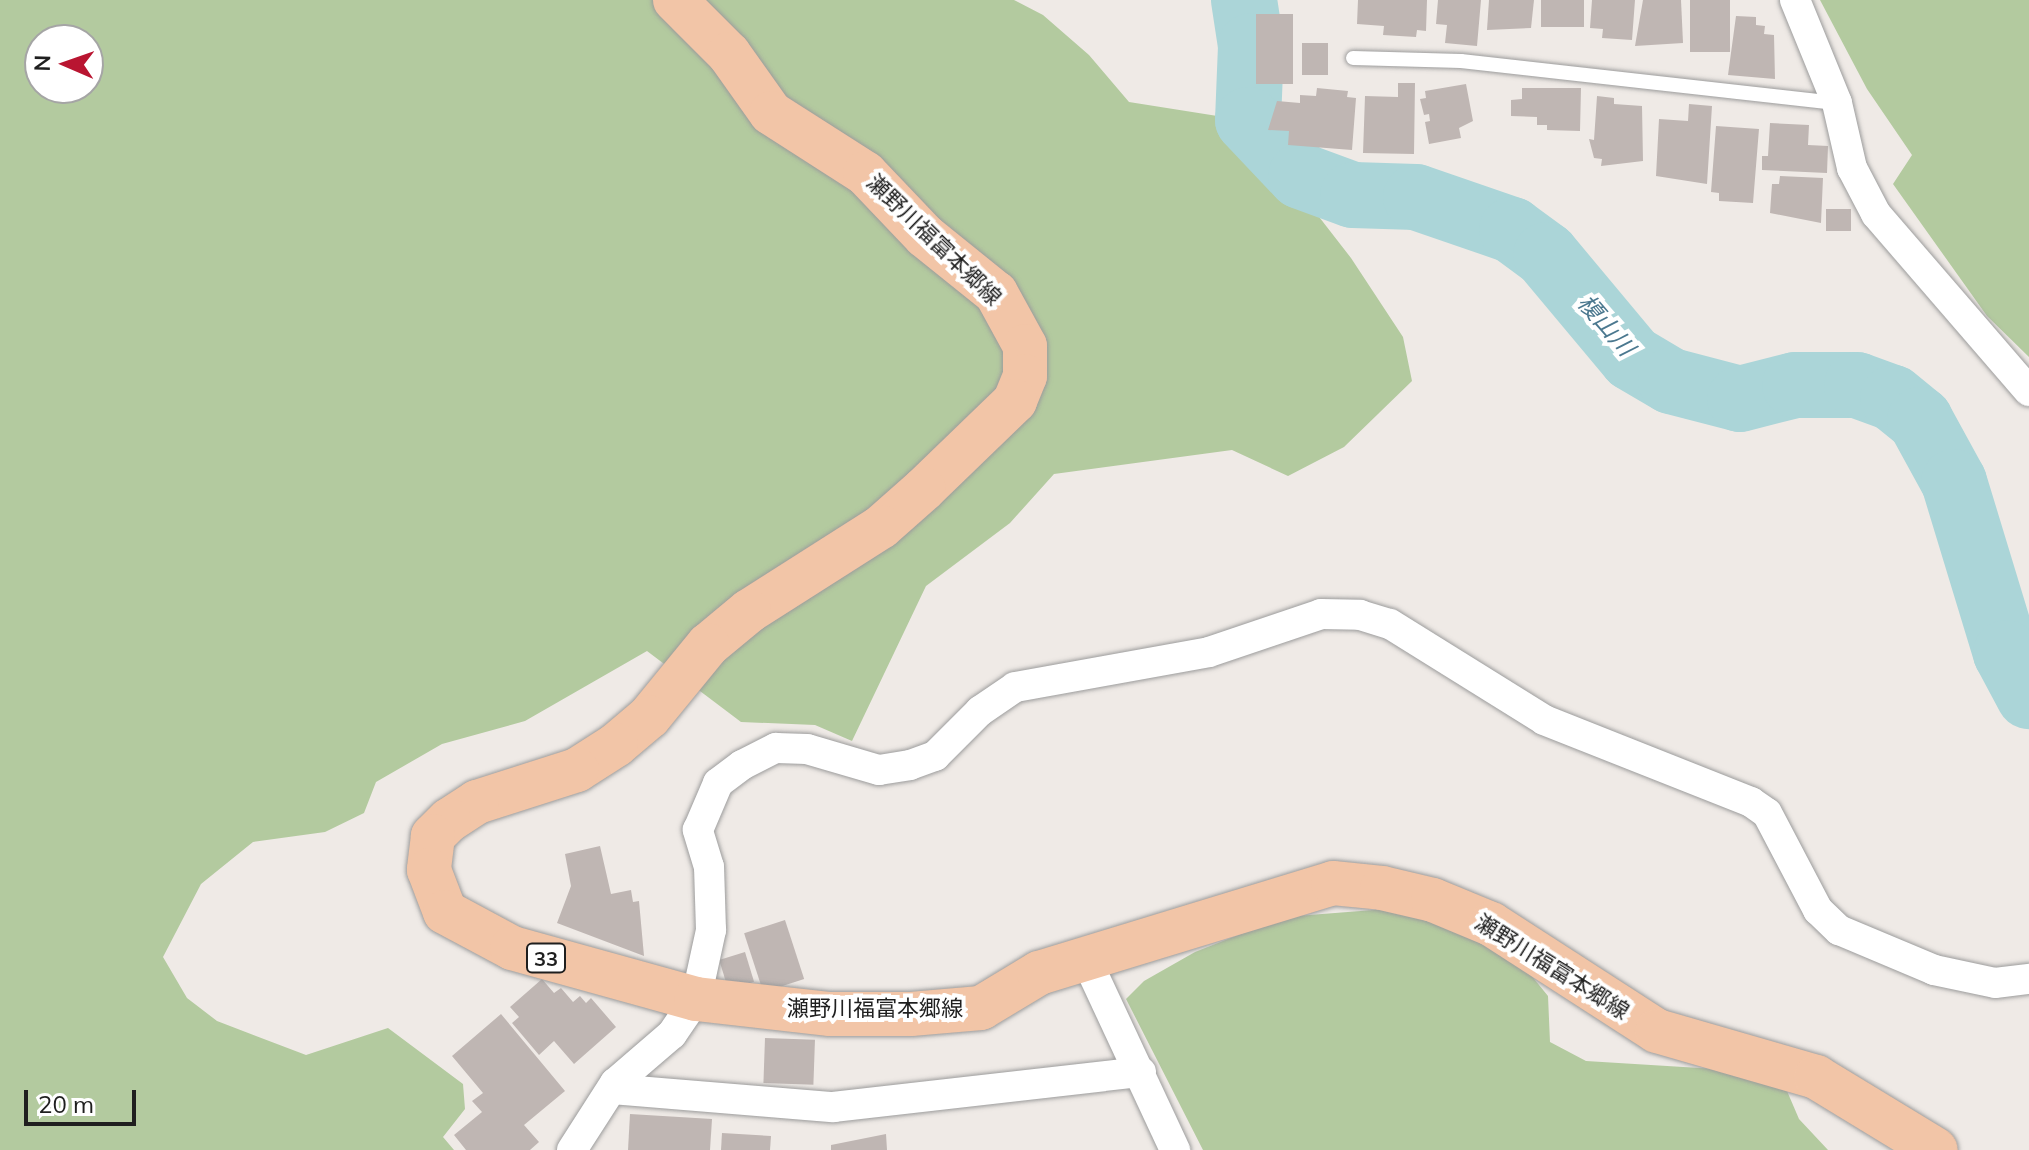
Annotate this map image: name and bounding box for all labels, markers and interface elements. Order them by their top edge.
north arrow [24,24,104,104]
text: N [28,54,56,72]
street label: 瀬野川福富本郷線 [862,169,1006,311]
water label: 榎山川 [1572,288,1640,362]
street label: 瀬野川福富本郷線 [1470,909,1634,1025]
road number: 33 [526,942,566,974]
street label: 瀬野川福富本郷線 [787,996,963,1022]
scale bar [28,1074,140,1124]
text: 20 m [38,1089,94,1119]

